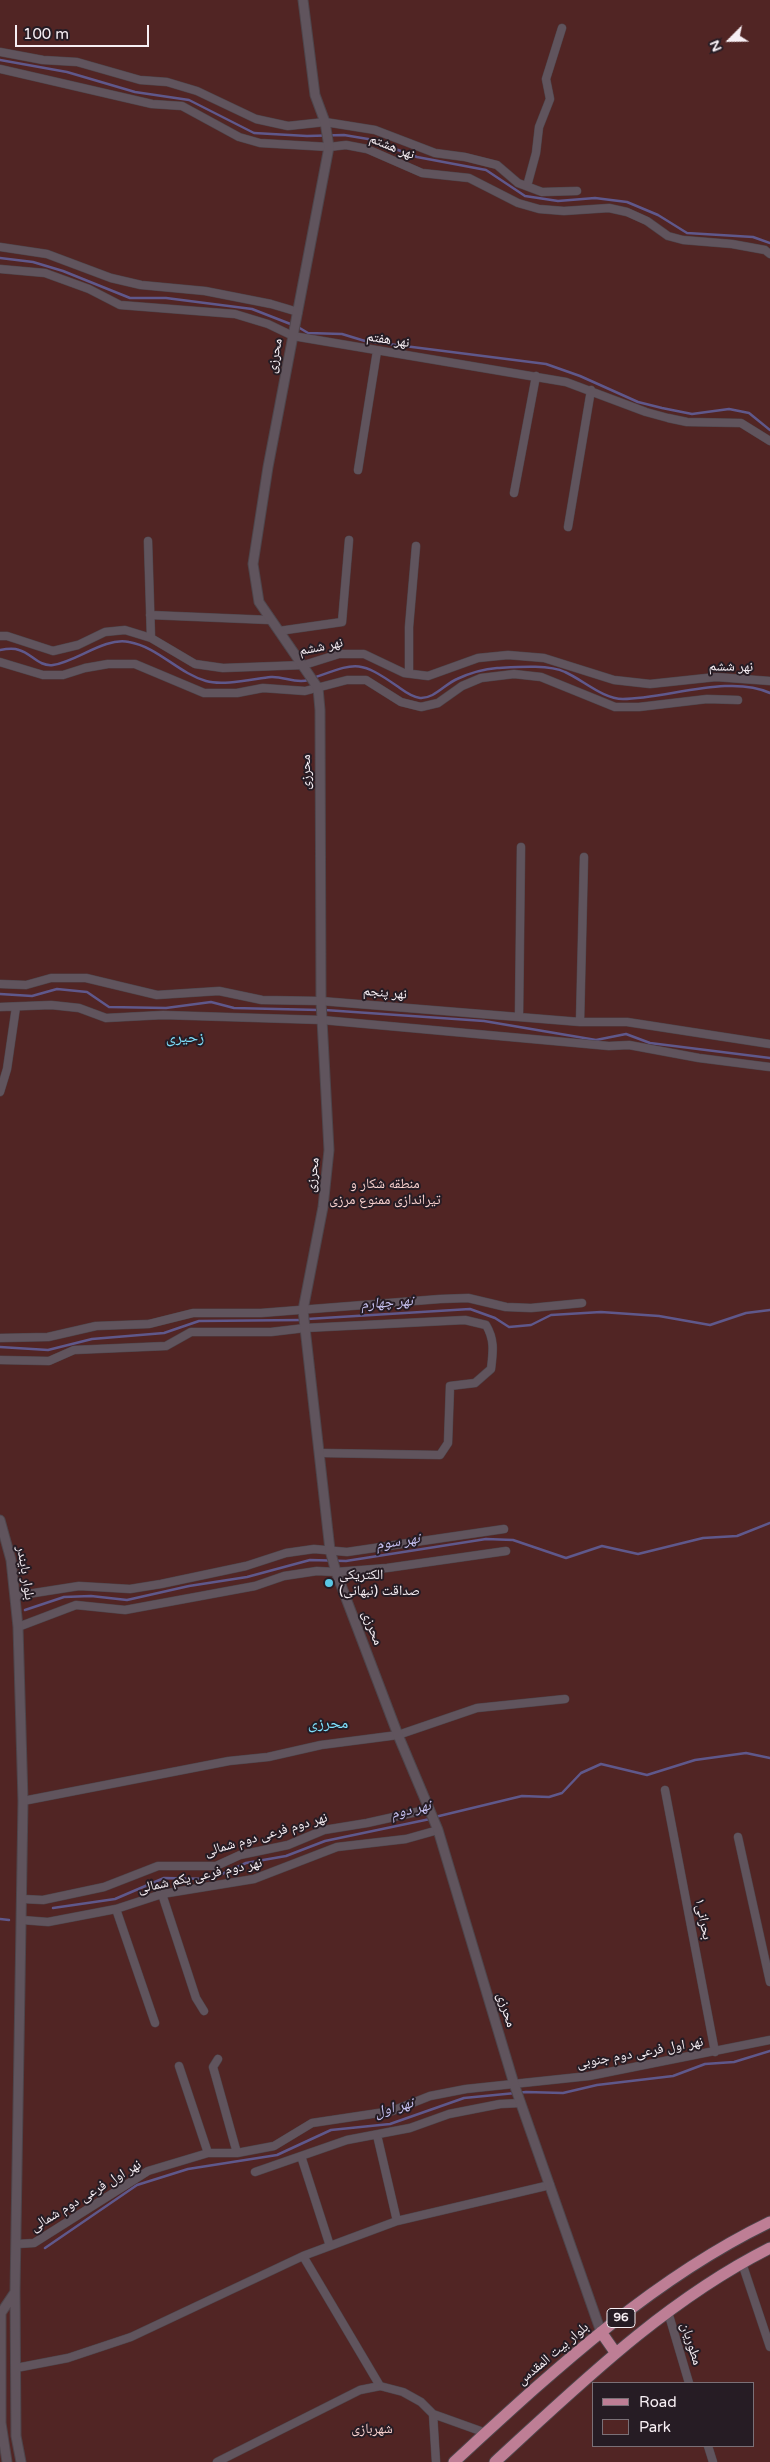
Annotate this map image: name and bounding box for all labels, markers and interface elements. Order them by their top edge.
scale bar [18,15,151,47]
north arrow [705,15,755,65]
text: 100 m [23,25,69,43]
text: N [706,38,726,55]
street label: نهر هشتم [367,130,417,164]
street label: نهر هفتم [365,328,411,352]
street label: محرزی [263,337,287,375]
street label: نهر ششم [298,635,344,659]
street label: نهر ششم [709,658,753,676]
street label: محرزی [298,754,314,790]
street label: نهر پنجم [362,983,408,1003]
district label: زحیری [166,1028,204,1048]
street label: محرزی [303,1156,323,1194]
park label: منطقه شکار و تیراندازی ممنوع مرزی [329,1176,441,1208]
water label: نهر چهارم [360,1292,414,1314]
water label: نهر سوم [375,1530,421,1554]
street label: بلوار بایندر [12,1545,38,1601]
place label: الکتریکی صداقت (نبهانی) [339,1567,420,1600]
marker: الکتریکی صداقت (نبهانی) [323,1577,335,1589]
street label: محرزی [358,1608,386,1648]
district label: محرزی [308,1714,348,1734]
water label: نهر دوم [389,1797,433,1823]
street label: نهر دوم فرعی دوم شمالی [203,1809,329,1861]
street label: نهر دوم فرعی یکم شمالی [136,1855,264,1897]
street label: بحرانی۱ [691,1897,715,1941]
street label: محرزی [493,1991,519,2029]
street label: نهر اول فرعی دوم جنوبی [575,2034,705,2072]
water label: نهر اول [373,2094,415,2122]
street label: نهر اول فرعی دوم شمالی [28,2156,144,2236]
road number: 96 [607,2308,635,2328]
street label: بلوار بیت المقدس [514,2319,592,2389]
street label: مطوریان [677,2321,705,2367]
legend [592,2382,755,2447]
text: Road [639,2393,677,2411]
text: Park [639,2418,671,2436]
park label: شهربازی [351,2421,393,2437]

